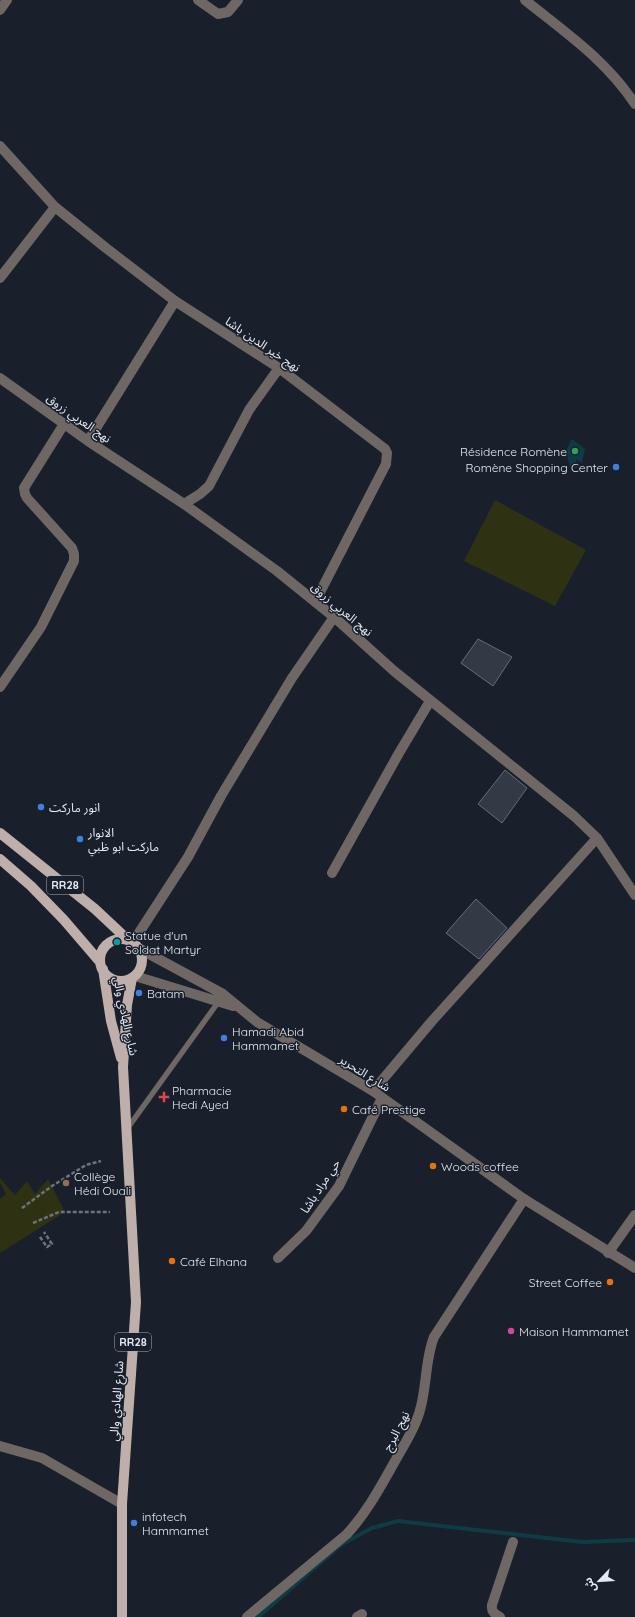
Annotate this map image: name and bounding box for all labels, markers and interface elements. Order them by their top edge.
street label: نهج خير الدين باشا [221,313,303,376]
street label: نهج العربي زروق [42,390,114,448]
place label: Résidence Romène [460,444,567,459]
marker: Résidence Romène [570,446,580,456]
place label: Romène Shopping Center [465,460,608,475]
marker: Romène Shopping Center [611,462,621,472]
street label: نهج العربي زروق [306,579,376,641]
place label: انور ماركت [49,800,100,815]
marker: انور ماركت [36,802,46,812]
place label: الانوار ماركت ابو ظبي [87,825,159,856]
marker: الانوار ماركت ابو ظبي [75,834,85,844]
road number: RR28 [47,876,83,894]
place label: Statue d'un Soldat Martyr [125,928,201,957]
marker: Statue d'un Soldat Martyr [112,937,122,947]
street label: شارع الهادي والي [108,975,142,1058]
place label: Batam [147,986,184,1001]
marker: Batam [134,988,144,998]
place label: Hamadi Abid Hammamet [232,1024,304,1053]
marker: Hamadi Abid Hammamet [219,1033,229,1043]
street label: شارع التحرير [335,1051,393,1096]
place label: Pharmacie Hedi Ayed [172,1083,232,1112]
marker: Pharmacie Hedi Ayed [159,1092,169,1102]
place label: Café Prestige [352,1102,426,1117]
marker: Café Prestige [339,1104,349,1114]
street label: حي مراد باشا [297,1156,345,1217]
place label: Woods coffee [441,1159,519,1174]
marker: Woods coffee [428,1161,438,1171]
place label: Collège Hédi Ouali [74,1169,131,1198]
marker: Collège Hédi Ouali [61,1178,71,1188]
place label: Café Elhana [180,1254,247,1269]
marker: Café Elhana [167,1256,177,1266]
place label: Street Coffee [529,1275,602,1290]
marker: Street Coffee [605,1277,615,1287]
place label: Maison Hammamet [519,1324,629,1339]
marker: Maison Hammamet [506,1326,516,1336]
road number: RR28 [115,1333,151,1351]
street label: شارع الهادي والي [106,1360,129,1442]
street label: نهج البرج [380,1408,414,1454]
place label: infotech Hammamet [142,1509,209,1538]
marker: infotech Hammamet [129,1518,139,1528]
north arrow [579,1561,619,1601]
text: ش [580,1575,599,1595]

